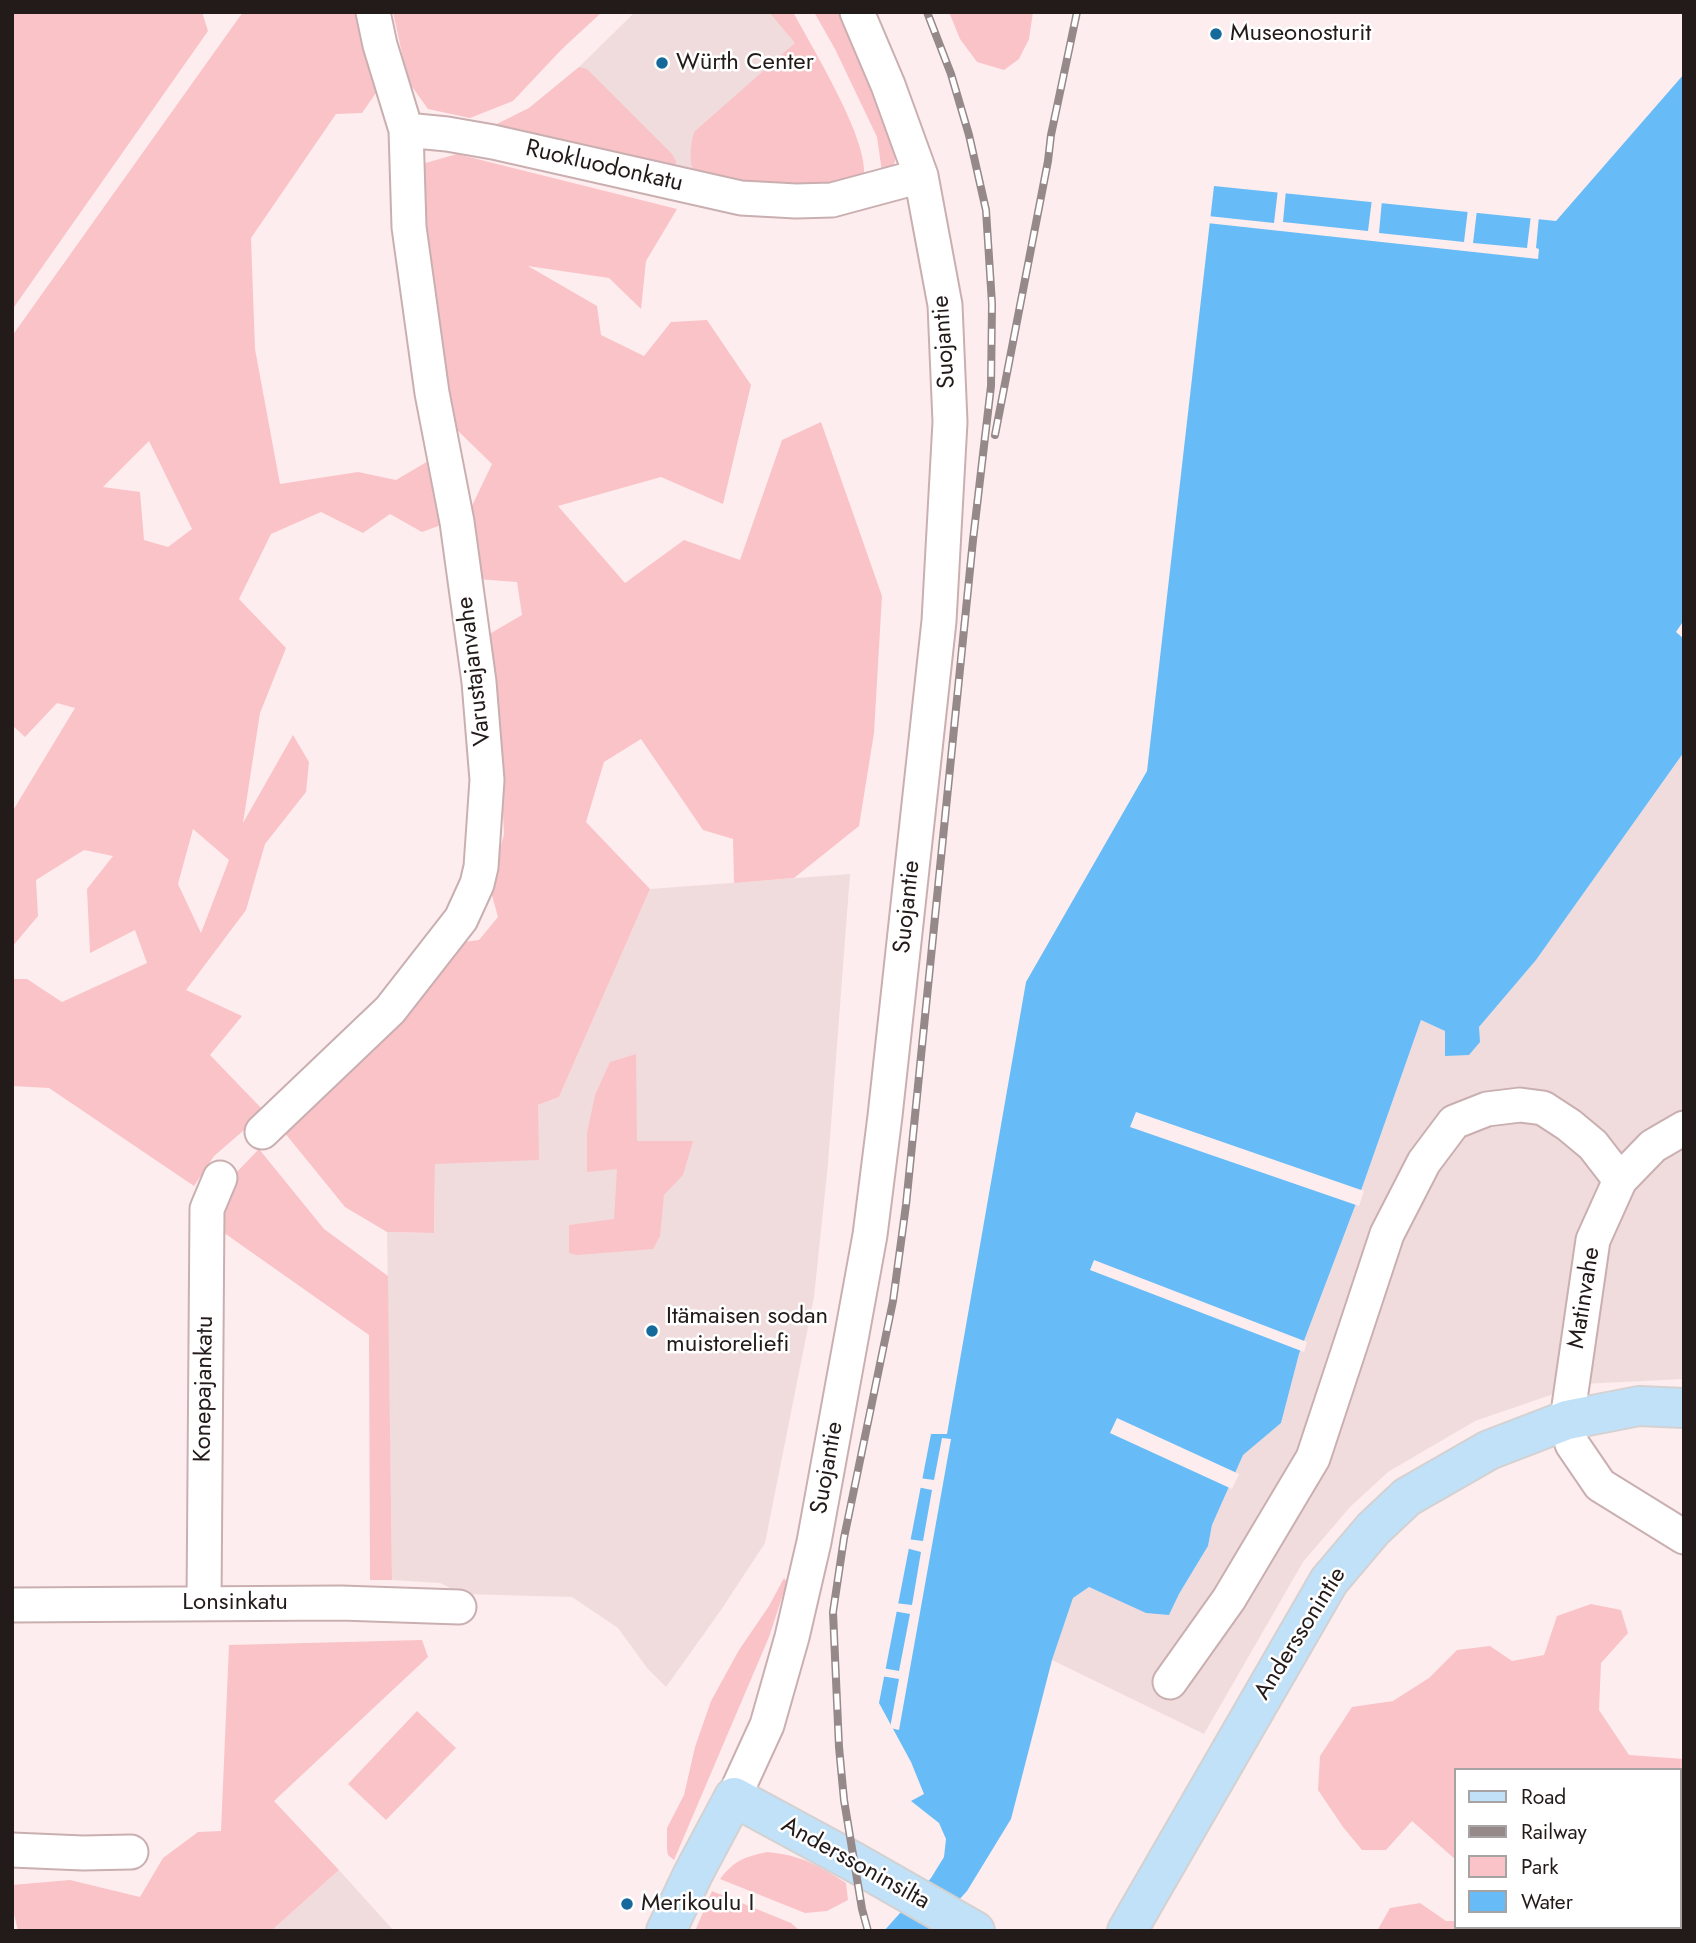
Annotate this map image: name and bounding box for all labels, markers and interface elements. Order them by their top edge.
place label: Museonosturit [1230,20,1371,48]
marker: Museonosturit [1208,26,1224,42]
place label: Würth Center [676,49,814,77]
marker: Würth Center [654,55,670,71]
street label: Ruokluodonkatu [522,135,686,199]
street label: Suojantie [927,294,963,390]
street label: Varustajanvahe [452,595,498,747]
street label: Suojantie [889,859,927,955]
street label: Matinvahe [1563,1245,1607,1351]
place label: Itämaisen sodan muistoreliefi [666,1303,828,1359]
street label: Konepajankatu [189,1315,221,1463]
marker: Itämaisen sodan muistoreliefi [644,1323,660,1339]
street label: Suojantie [806,1420,850,1516]
street label: Anderssonintie [1249,1562,1353,1706]
street label: Lonsinkatu [182,1589,288,1617]
legend [1454,1768,1682,1929]
text: Road [1521,1782,1566,1812]
street label: Anderssoninsilta [776,1811,934,1917]
text: Railway [1521,1817,1587,1847]
text: Park [1521,1852,1558,1882]
text: Water [1521,1887,1573,1917]
place label: Merikoulu I [641,1890,754,1918]
marker: Merikoulu I [619,1896,635,1912]

